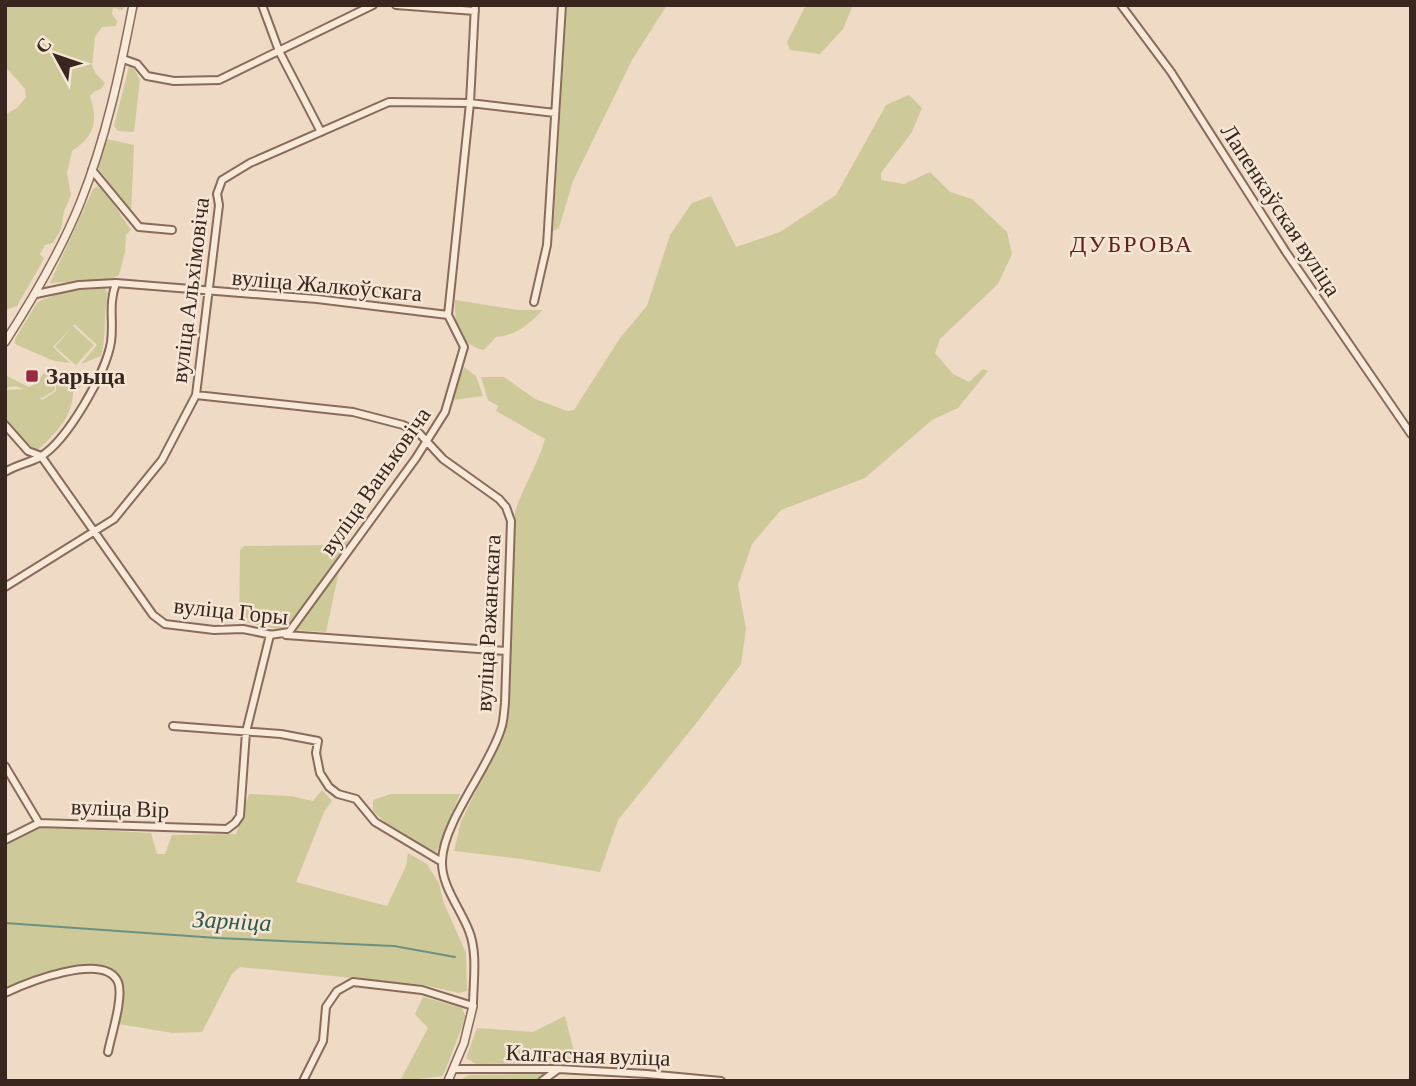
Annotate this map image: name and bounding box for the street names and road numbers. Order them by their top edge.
street label: Лапенкаўская вуліца [1216,119,1346,301]
street label: вуліца Альхімовіча [166,196,214,384]
street label: вуліца Жалкоўскага [231,264,423,306]
street label: вуліца Ваньковіча [314,402,436,560]
street label: вуліца Ражанскага [470,534,506,712]
street label: вуліца Горы [172,592,290,630]
street label: вуліца Вір [70,793,170,823]
street label: Калгасная вуліца [505,1039,671,1071]

